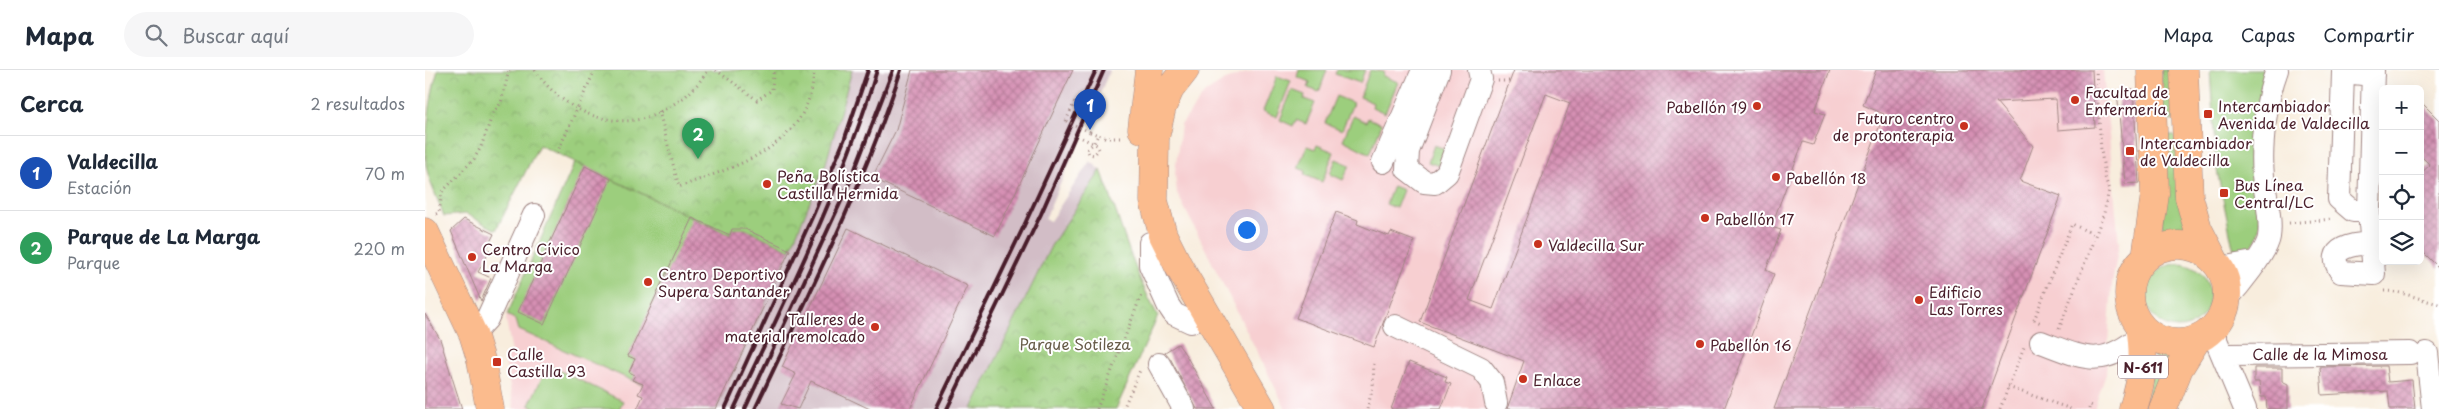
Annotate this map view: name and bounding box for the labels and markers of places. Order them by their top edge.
place label: Facultad de Enfermería [2085,80,2168,120]
pin: 1 [1074,89,1106,130]
marker: Facultad de Enfermería [2069,94,2081,106]
place label: Intercambiador Avenida de Valdecilla [2218,94,2370,134]
place label: Pabellón 19 [1666,95,1747,118]
marker: Pabellón 19 [1751,100,1763,112]
place label: Futuro centro de protonterapia [1833,106,1955,146]
marker: Intercambiador Avenida de Valdecilla [2202,108,2214,120]
pin: 2 [682,118,714,159]
marker: Futuro centro de protonterapia [1958,120,1970,132]
place label: Intercambiador de Valdecilla [2140,131,2252,171]
marker: Intercambiador de Valdecilla [2124,145,2136,157]
place label: Peña Bolística Castilla Hermida [777,164,899,204]
place label: Pabellón 18 [1786,166,1866,189]
marker: Pabellón 18 [1770,171,1782,183]
place label: Bus Línea Central/LC [2234,173,2314,213]
marker: Peña Bolística Castilla Hermida [761,178,773,190]
marker: Bus Línea Central/LC [2218,187,2230,199]
place label: Pabellón 17 [1715,207,1794,230]
marker: Pabellón 17 [1699,212,1711,224]
place label: Valdecilla Sur [1548,233,1644,256]
place label: Centro Cívico La Marga [482,237,580,277]
marker: Valdecilla Sur [1532,238,1544,250]
marker: Centro Cívico La Marga [466,251,478,263]
place label: Centro Deportivo Supera Santander [658,262,790,302]
marker: Centro Deportivo Supera Santander [642,276,654,288]
place label: Edificio Las Torres [1929,280,2003,320]
marker: Edificio Las Torres [1913,294,1925,306]
place label: Talleres de material remolcado [725,307,865,347]
marker: Talleres de material remolcado [869,321,881,333]
place label: Pabellón 16 [1710,333,1791,356]
marker: Pabellón 16 [1694,338,1706,350]
place label: Calle Castilla 93 [507,342,586,382]
marker: Calle Castilla 93 [491,356,503,368]
place label: Enlace [1533,368,1581,391]
marker: Enlace [1517,373,1529,385]

